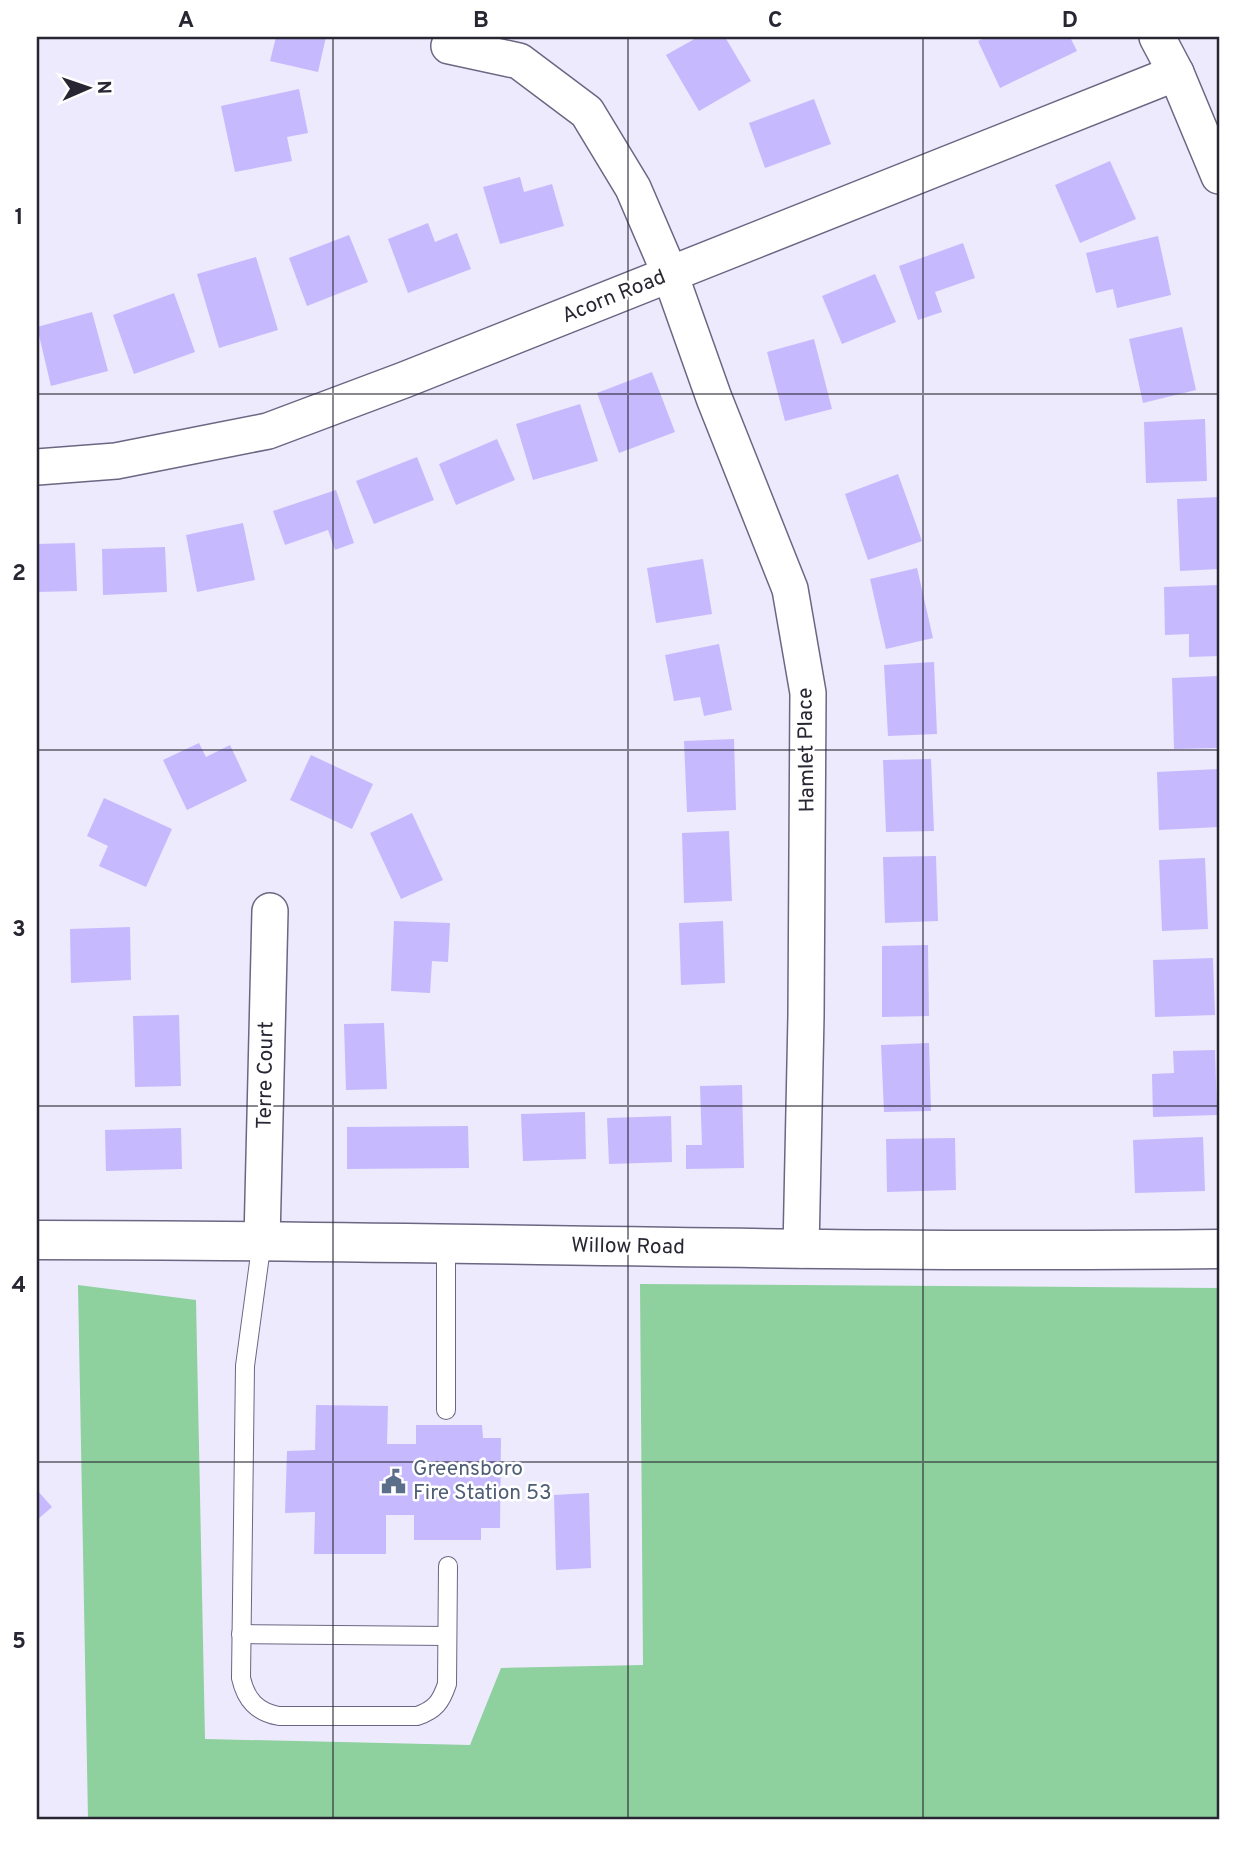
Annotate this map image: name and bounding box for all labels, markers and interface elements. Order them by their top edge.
text: A [178,7,194,36]
text: B [473,7,489,36]
text: C [768,7,782,36]
text: D [1062,7,1078,36]
north arrow [52,52,122,122]
text: N [91,80,115,95]
text: 1 [14,204,24,233]
street label: Acorn Road [558,264,670,330]
text: 2 [12,560,26,589]
street label: Hamlet Place [792,687,822,813]
text: 3 [12,916,26,945]
street label: Terre Court [252,1021,280,1129]
street label: Willow Road [571,1233,685,1261]
text: 4 [12,1272,26,1301]
place label: Greensboro Fire Station 53 [413,1456,552,1507]
public building icon: Greensboro Fire Station 53 [379,1467,407,1495]
text: 5 [12,1628,26,1657]

